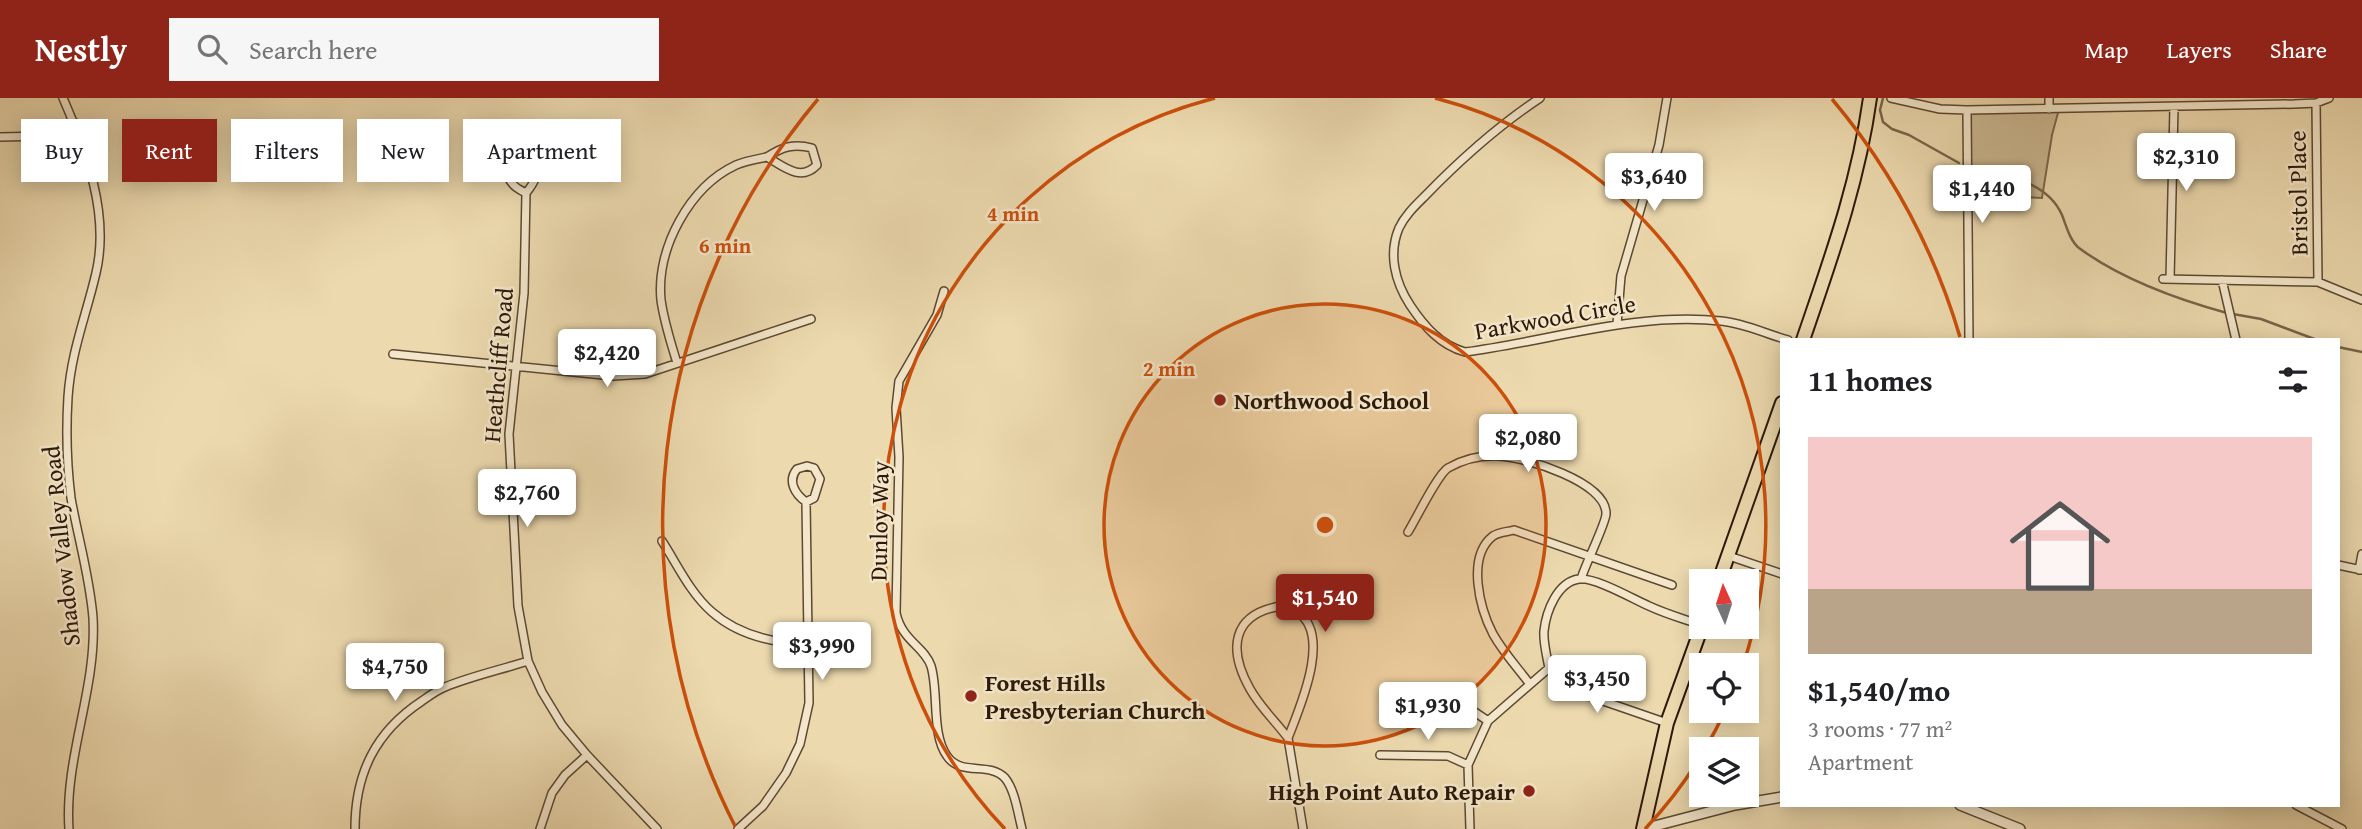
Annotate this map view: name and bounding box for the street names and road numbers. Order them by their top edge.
street label: Bristol Place [2279,130,2317,256]
street label: Heathcliff Road [474,286,522,444]
street label: Parkwood Circle [1472,286,1638,348]
street label: Shadow Valley Road [33,444,89,648]
street label: Dunloy Way [860,461,898,581]

